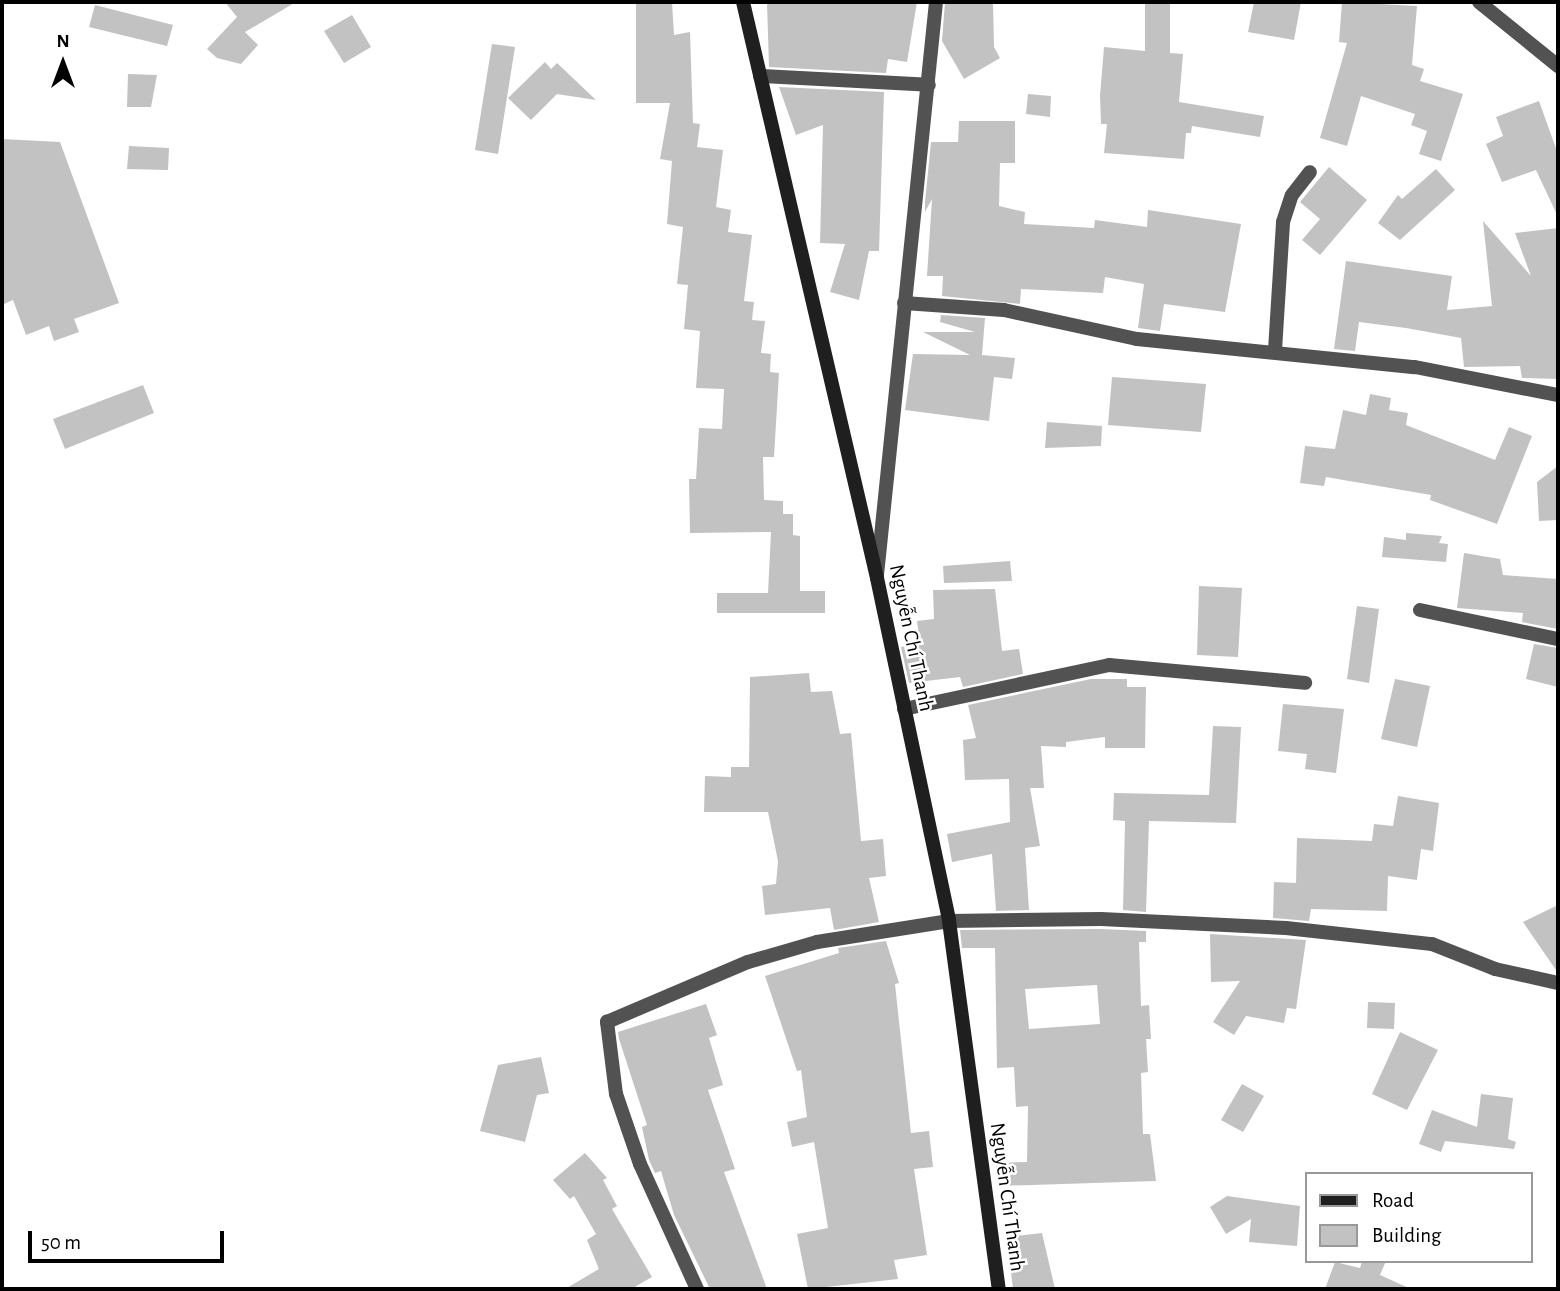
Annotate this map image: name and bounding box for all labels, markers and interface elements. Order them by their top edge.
north arrow [28,28,98,98]
text: N [56,32,70,51]
street label: Nguyễn Chí Thanh [883,562,939,714]
street label: Nguyễn Chí Thanh [984,1121,1030,1273]
legend [1304,1172,1532,1263]
text: Road [1372,1190,1414,1211]
scale bar [32,1218,228,1262]
text: Building [1372,1225,1441,1246]
text: 50 m [41,1232,81,1253]

